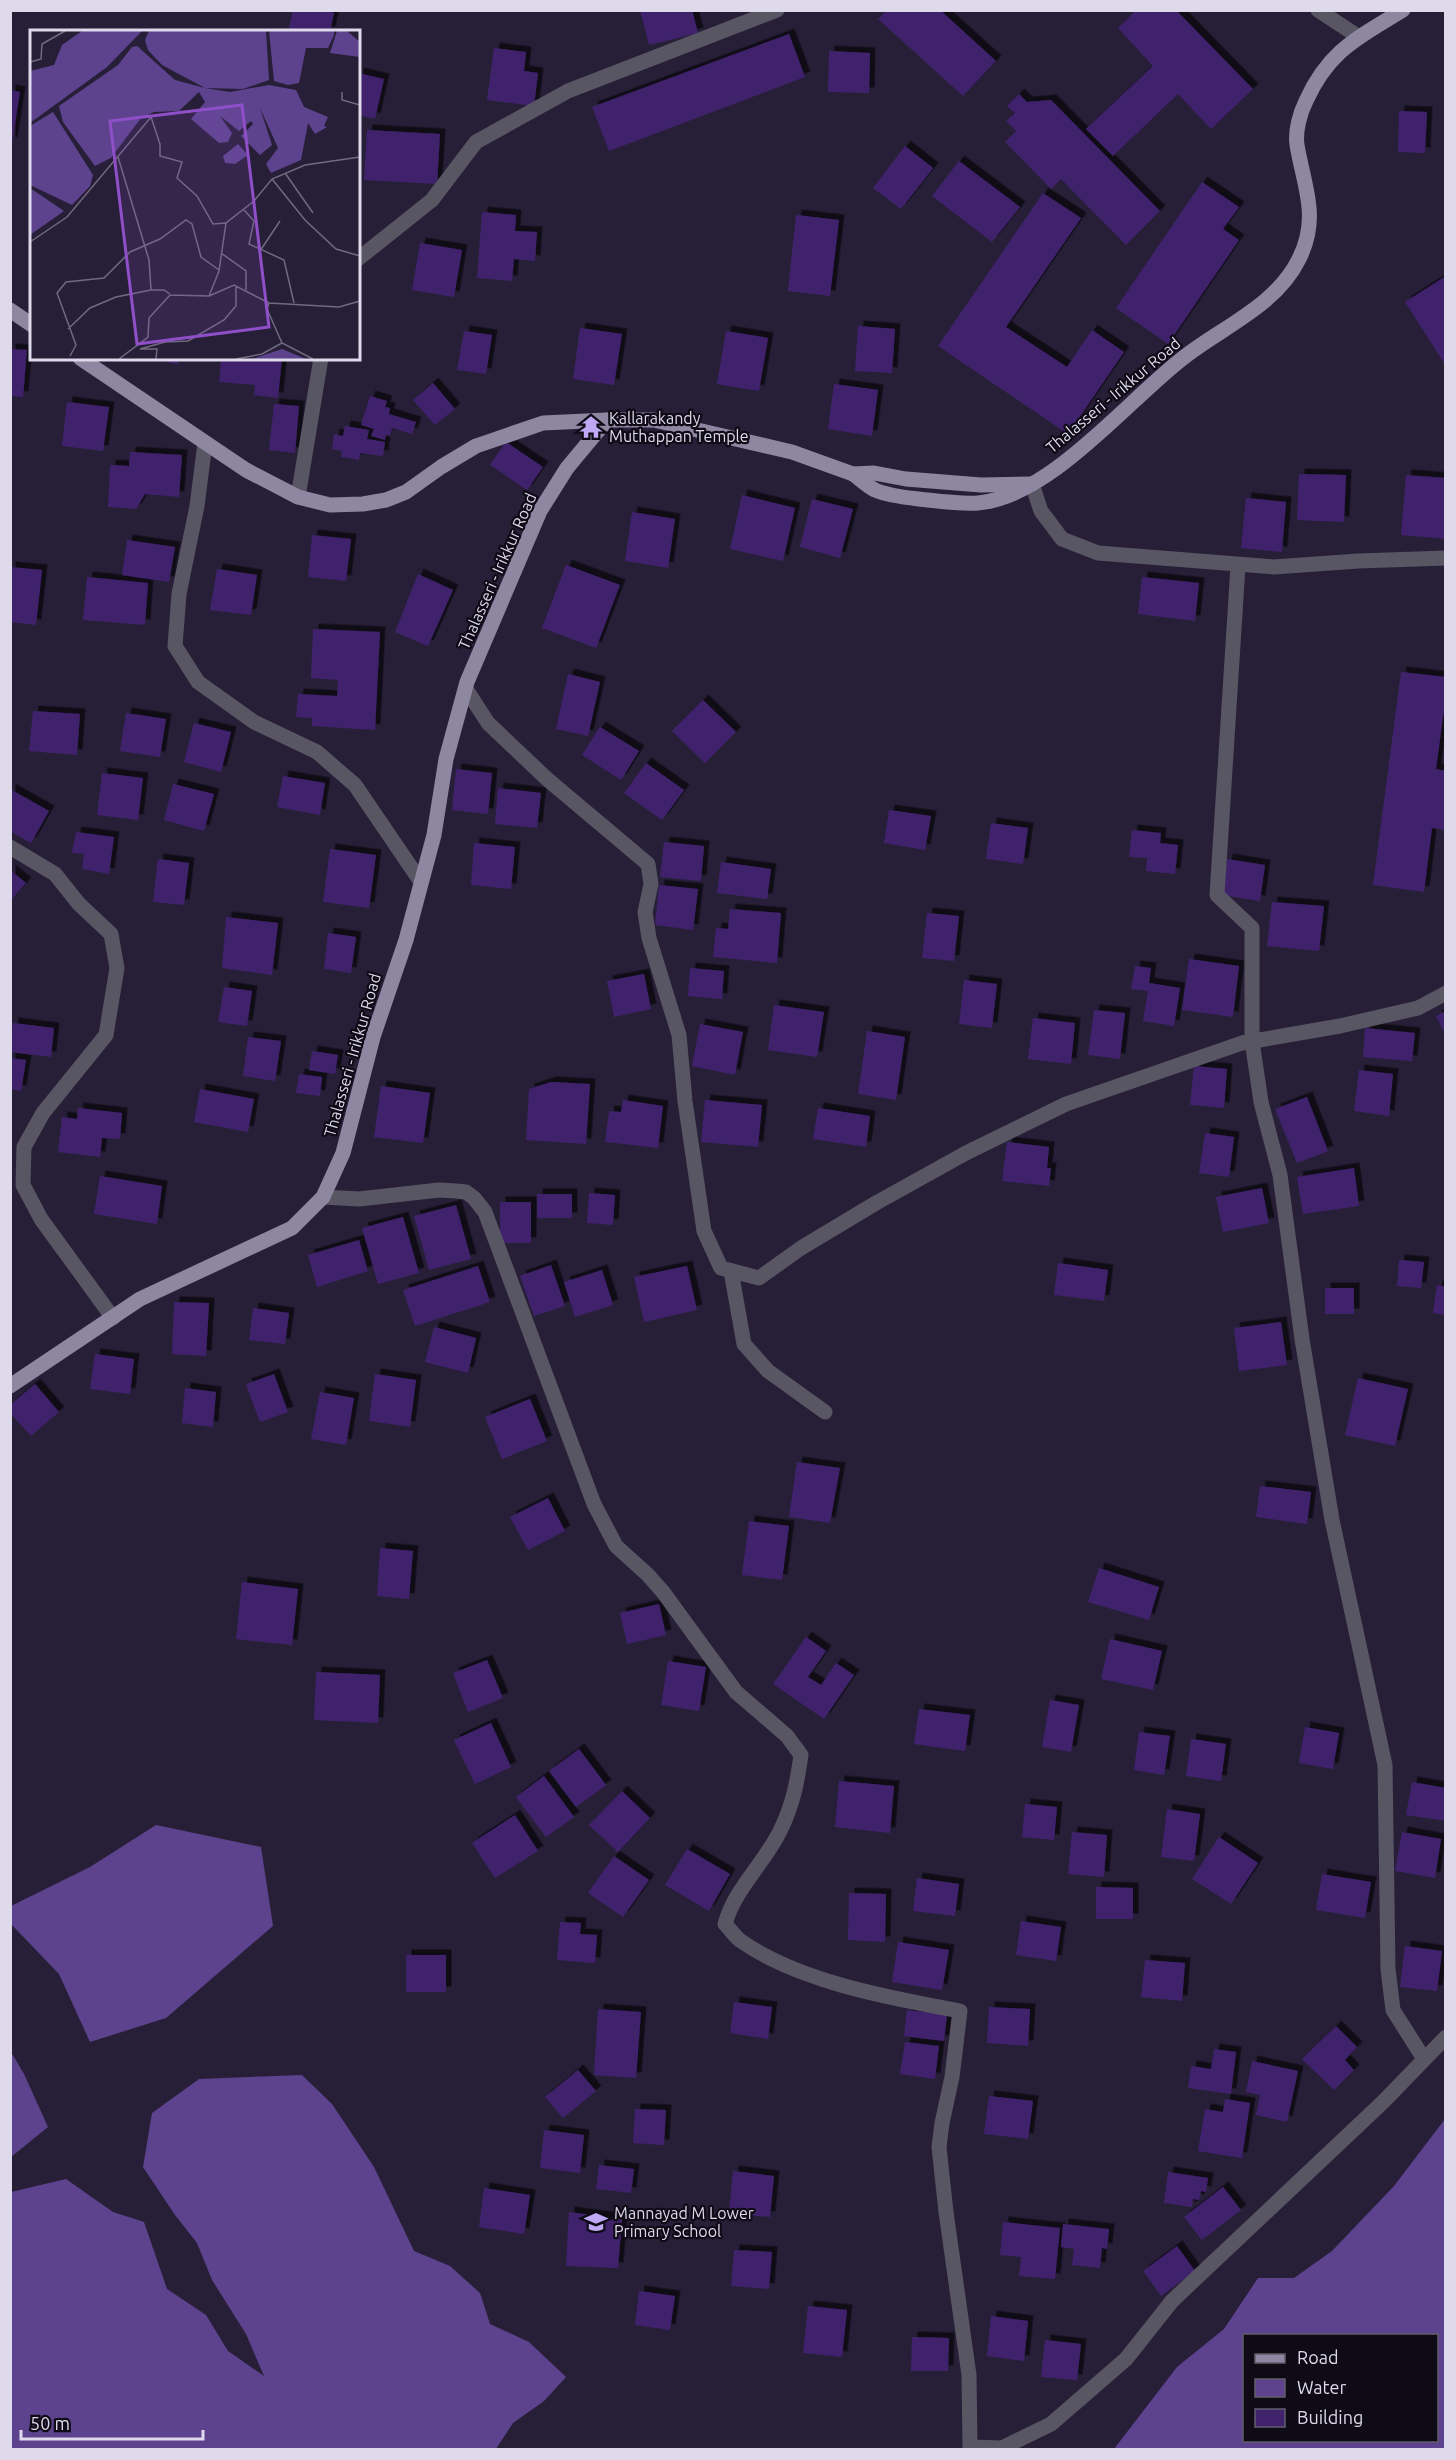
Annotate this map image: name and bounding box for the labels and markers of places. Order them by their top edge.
place label: Kallarakandy Muthappan Temple [609,409,749,445]
temple icon: Kallarakandy Muthappan Temple [578,414,604,440]
place label: Mannayad M Lower Primary School [614,2204,754,2240]
school or university icon: Mannayad M Lower Primary School [583,2209,609,2235]

